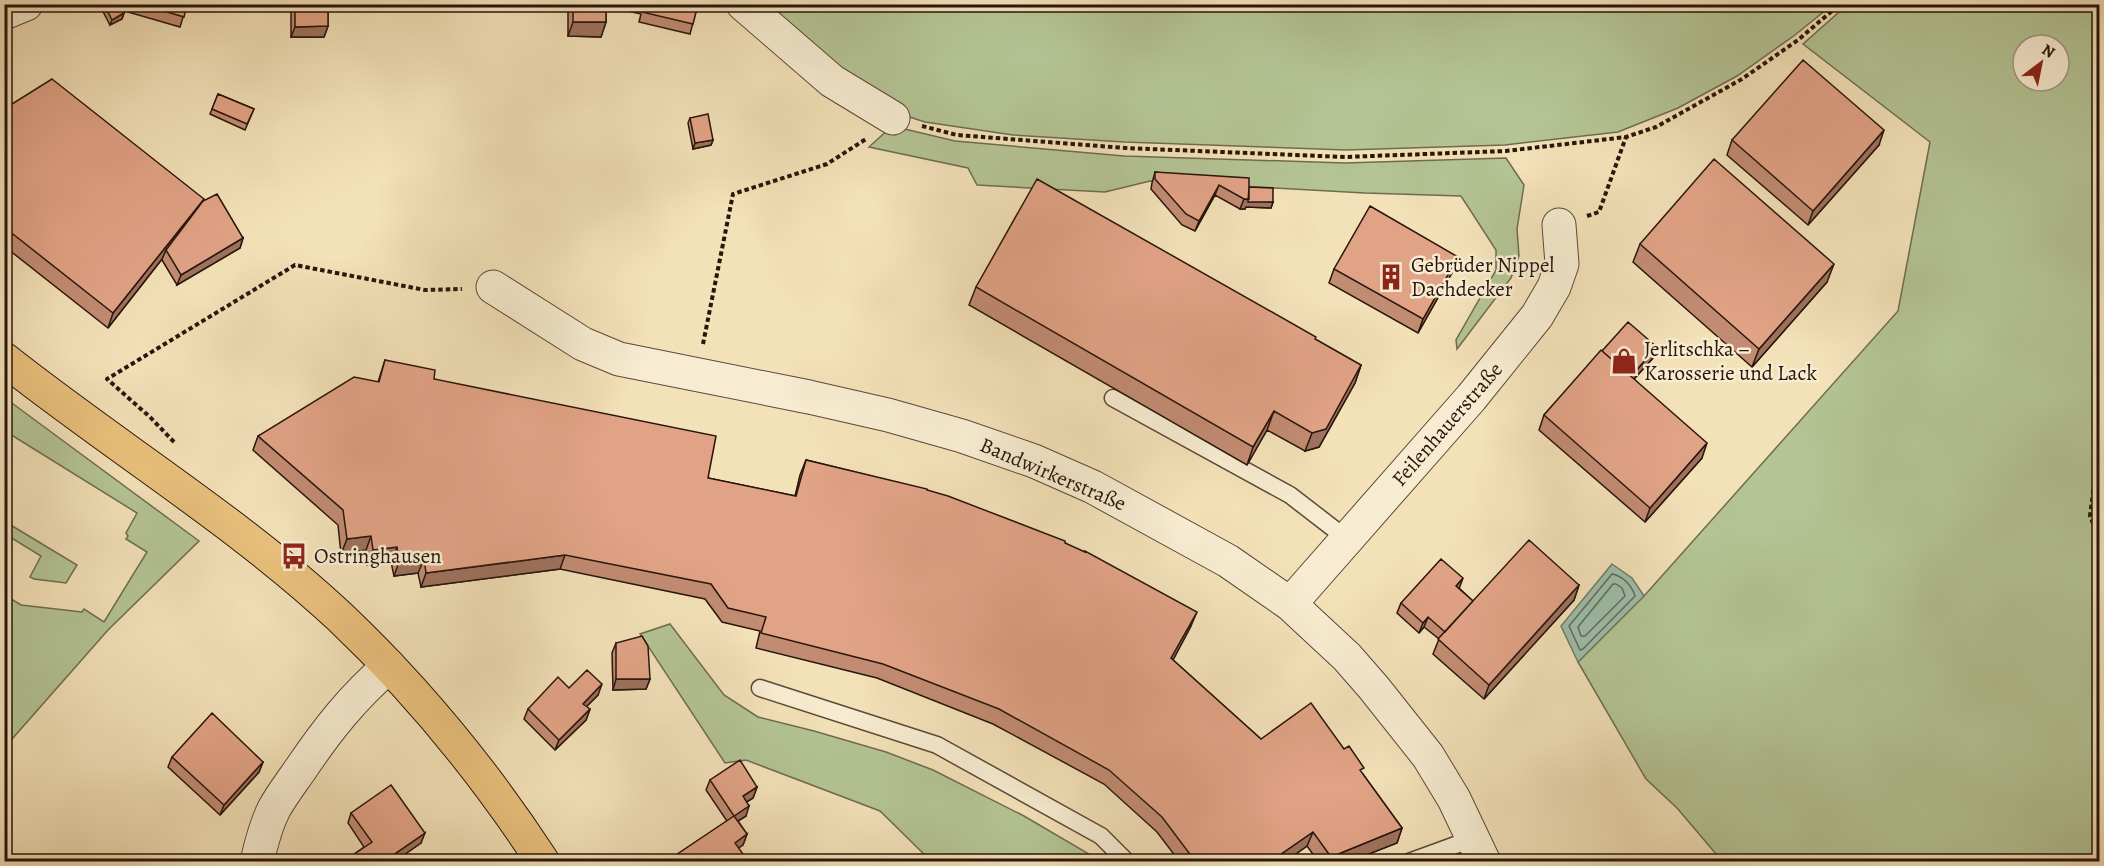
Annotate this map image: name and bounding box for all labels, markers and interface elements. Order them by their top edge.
north arrow [2011,33,2071,93]
text: N [2038,39,2059,64]
place label: Gebrüder Nippel Dachdecker [1411,251,1554,303]
building icon: Gebrüder Nippel Dachdecker [1376,262,1406,292]
place label: Jerlitschka – Karosserie und Lack [1644,335,1818,387]
shop icon: Jerlitschka – Karosserie und Lack [1609,346,1639,376]
street label: Feilenhauerstraße [1385,356,1509,492]
street label: Bandwirkerstraße [976,431,1130,517]
bus stop icon: Ostringhausen [279,541,309,571]
place label: Ostringhausen [314,542,442,570]

